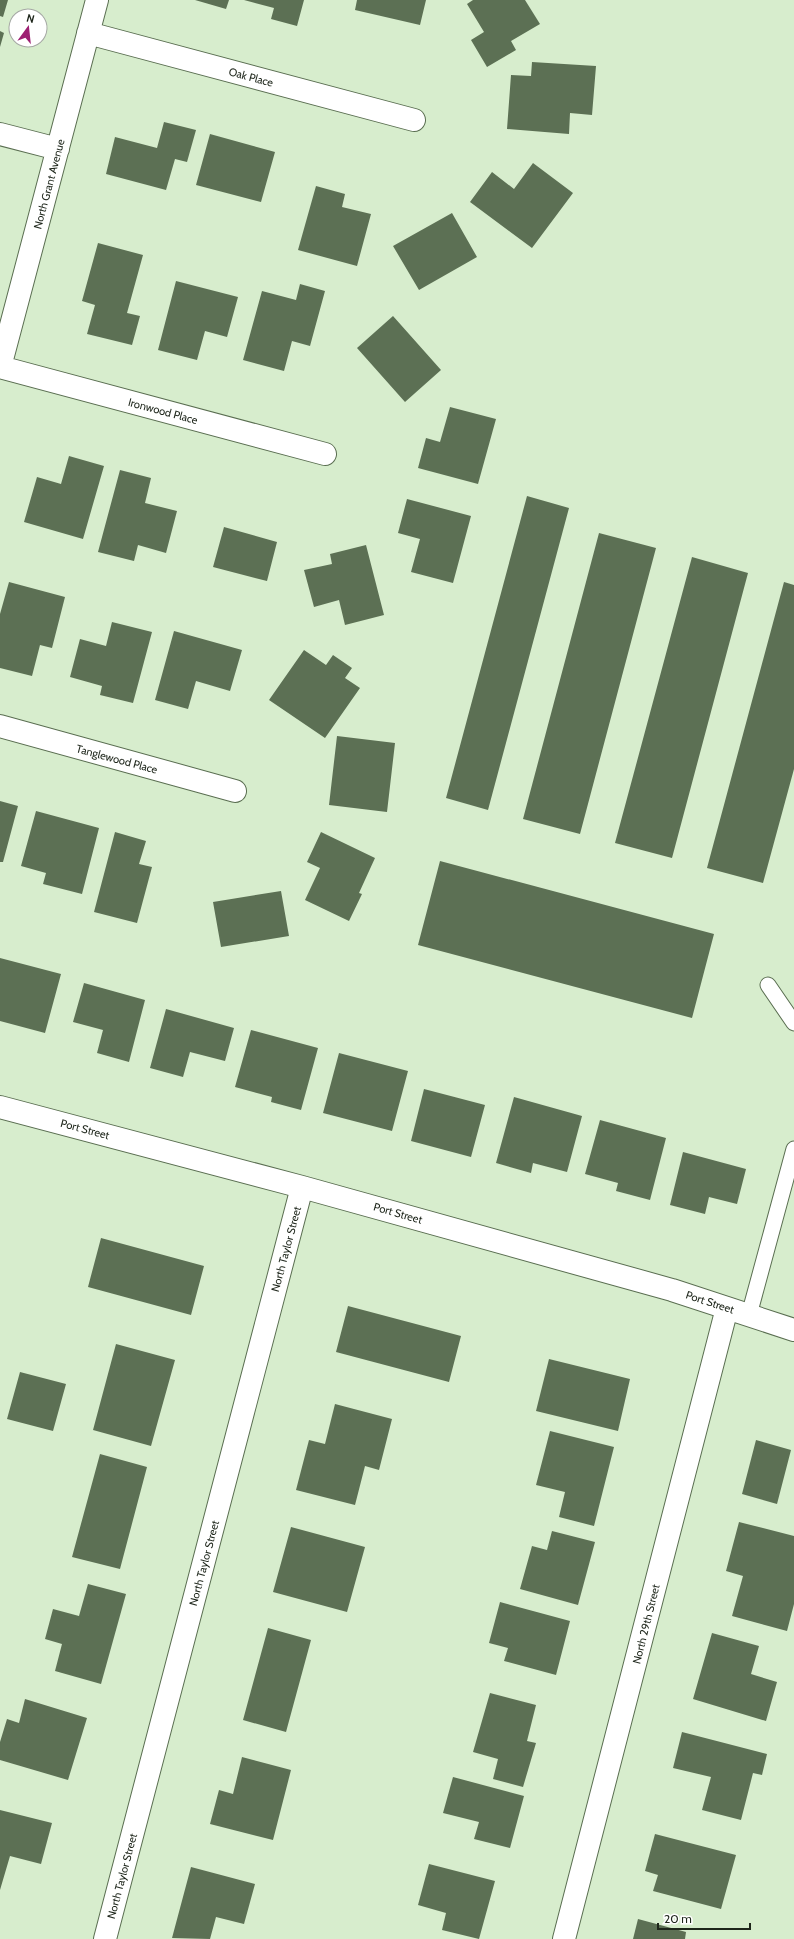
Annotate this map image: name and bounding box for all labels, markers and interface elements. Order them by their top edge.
north arrow [8,8,48,48]
text: N [25,11,36,26]
street label: Oak Place [227,64,275,90]
street label: North Grant Avenue [30,137,68,230]
street label: Ironwood Place [127,395,200,427]
street label: Tanglewood Place [75,741,160,777]
street label: Port Street [59,1116,111,1142]
street label: Port Street [372,1199,424,1227]
street label: North Taylor Street [268,1204,304,1293]
street label: Port Street [684,1288,736,1316]
street label: North Taylor Street [186,1518,222,1607]
street label: North 29th Street [629,1582,663,1665]
street label: North Taylor Street [104,1831,140,1920]
scale bar [658,1905,750,1931]
text: 20 m [664,1911,692,1926]

